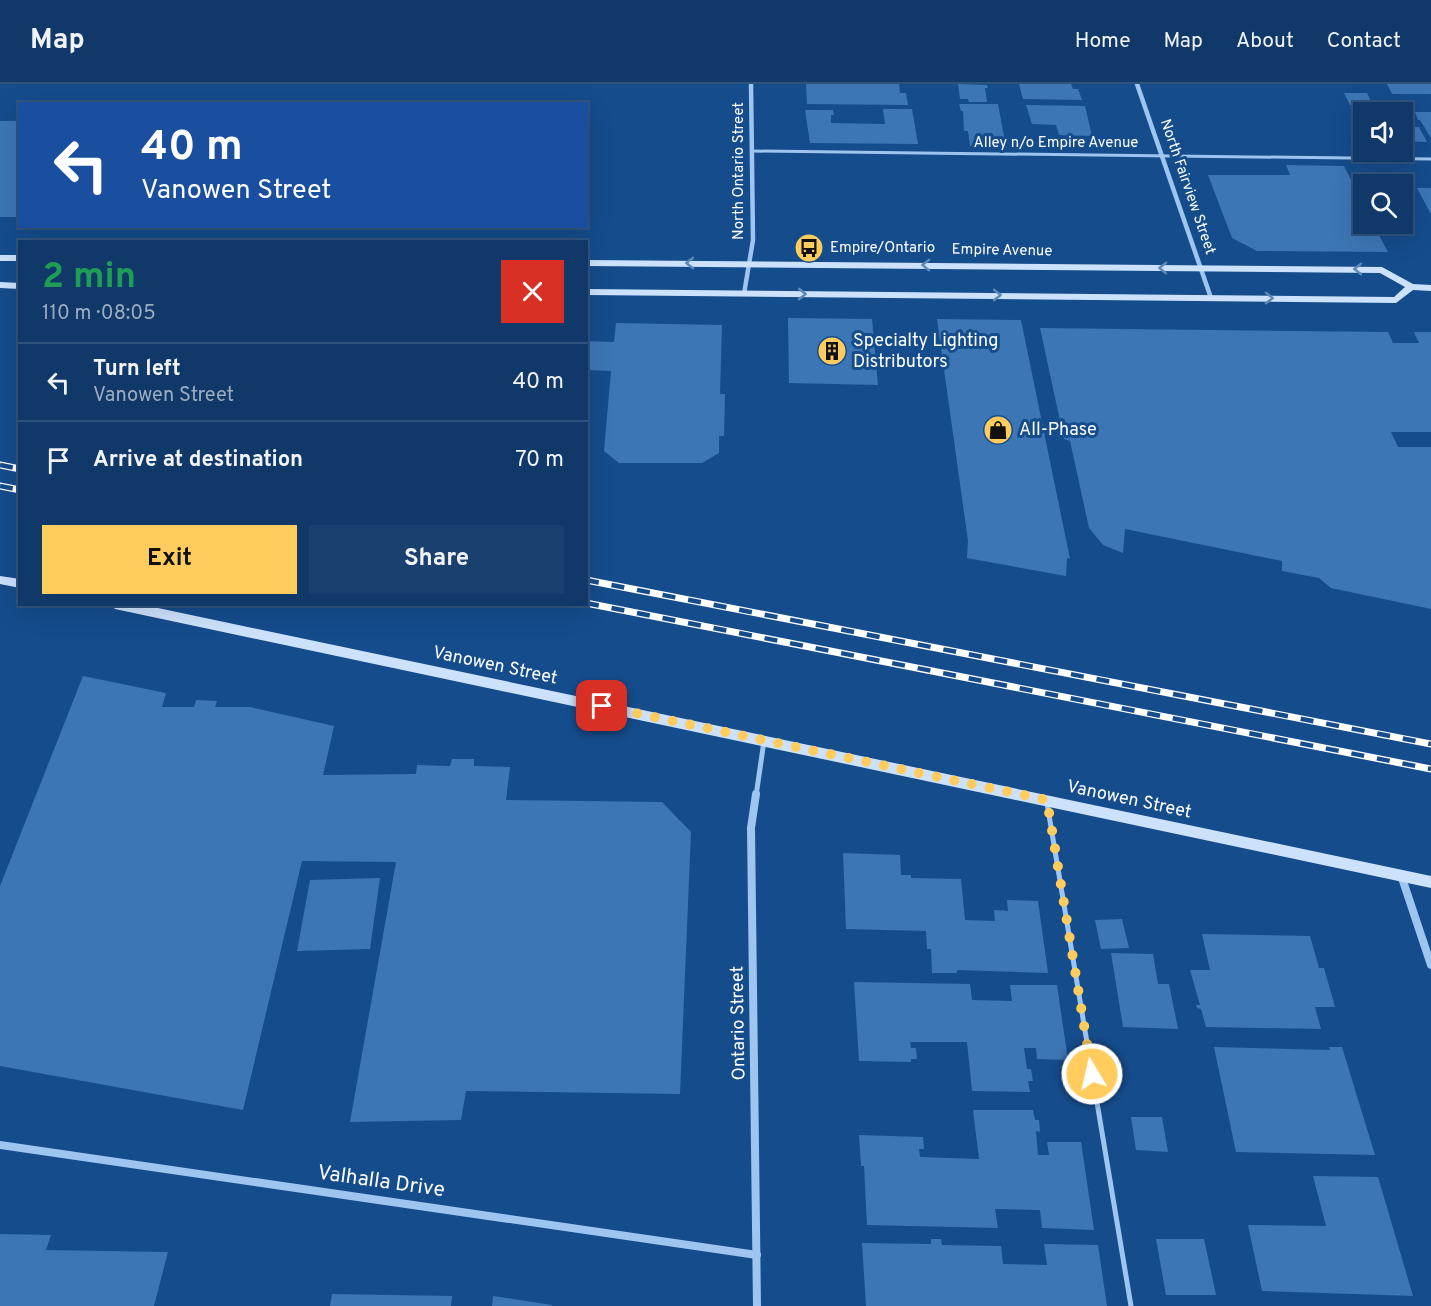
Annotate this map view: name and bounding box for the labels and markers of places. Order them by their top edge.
bus stop icon: Empire/Ontario [793,232,825,264]
place label: Empire/Ontario [830,239,935,258]
place label: Specialty Lighting Distributors [853,330,998,374]
building icon: Specialty Lighting Distributors [816,335,848,367]
shop icon: All-Phase [982,414,1014,446]
place label: All-Phase [1019,419,1097,442]
pin [576,680,627,731]

